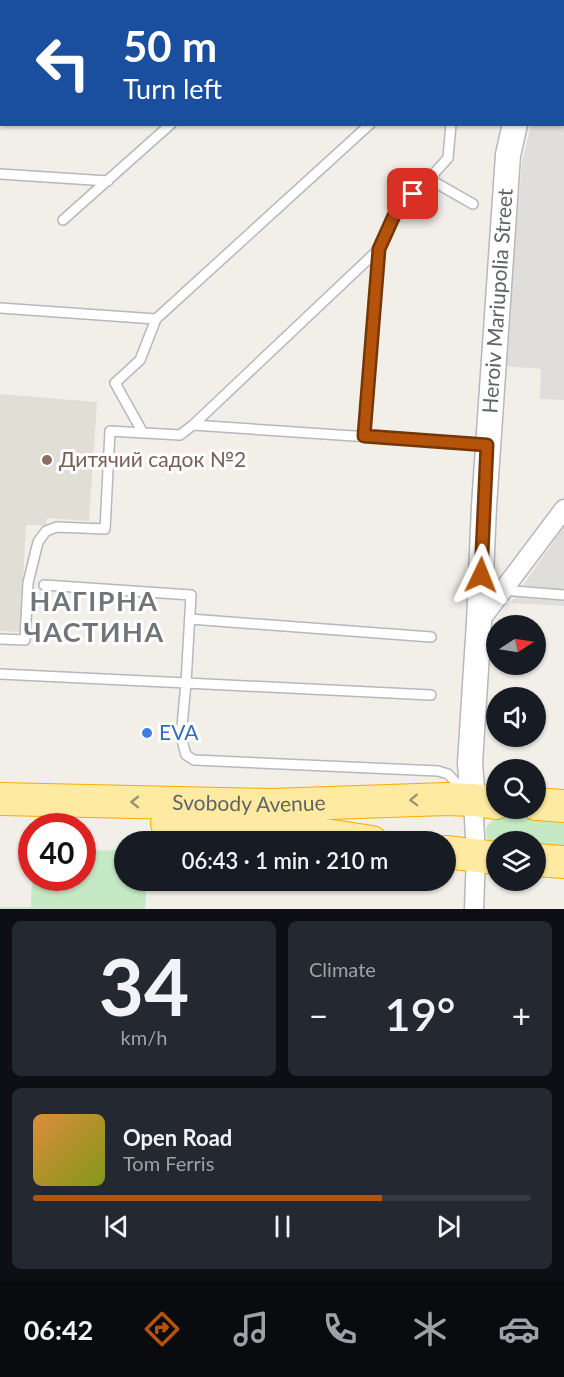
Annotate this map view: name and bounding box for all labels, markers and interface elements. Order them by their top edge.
text: 50 m [123,21,217,71]
icon: left [24,24,102,102]
text: Turn left [123,72,222,105]
pin [387,168,438,219]
icon: arrive [396,177,429,210]
street label: Heroiv Mariupolia Street [476,187,517,414]
place label: Дитячий садок №2 [59,446,246,471]
marker: Дитячий садок №2 [40,453,54,467]
position arrow [449,543,513,607]
district label: НАГІРНА ЧАСТИНА [23,584,165,648]
north arrow [486,615,546,675]
map controls [486,615,546,891]
button: sound [486,687,546,747]
place label: EVA [159,719,199,744]
marker: EVA [140,726,154,740]
button: search [486,759,546,819]
street label: Svobody Avenue [172,789,326,816]
one-way arrow [410,794,419,807]
one-way arrow [131,796,140,808]
speed limit sign: 40 [18,813,96,891]
button: layers [486,831,546,891]
text: 06:43 · 1 min · 210 m [182,847,388,874]
text: 34 [99,939,189,1033]
text: Climate [309,957,376,981]
text: 19° [385,987,455,1041]
text: − [309,995,328,1035]
text: + [512,995,531,1035]
text: km/h [121,1025,167,1049]
text: Open Road [123,1124,232,1151]
text: Tom Ferris [123,1151,214,1175]
icon: previous [100,1210,133,1243]
icon: pause [266,1210,299,1243]
icon: next [432,1210,465,1243]
icon: directions [141,1308,183,1350]
icon: music [230,1308,272,1350]
icon: phone [319,1308,361,1350]
icon: climate [409,1308,451,1350]
icon: car [498,1308,540,1350]
text: 06:42 [24,1313,93,1346]

